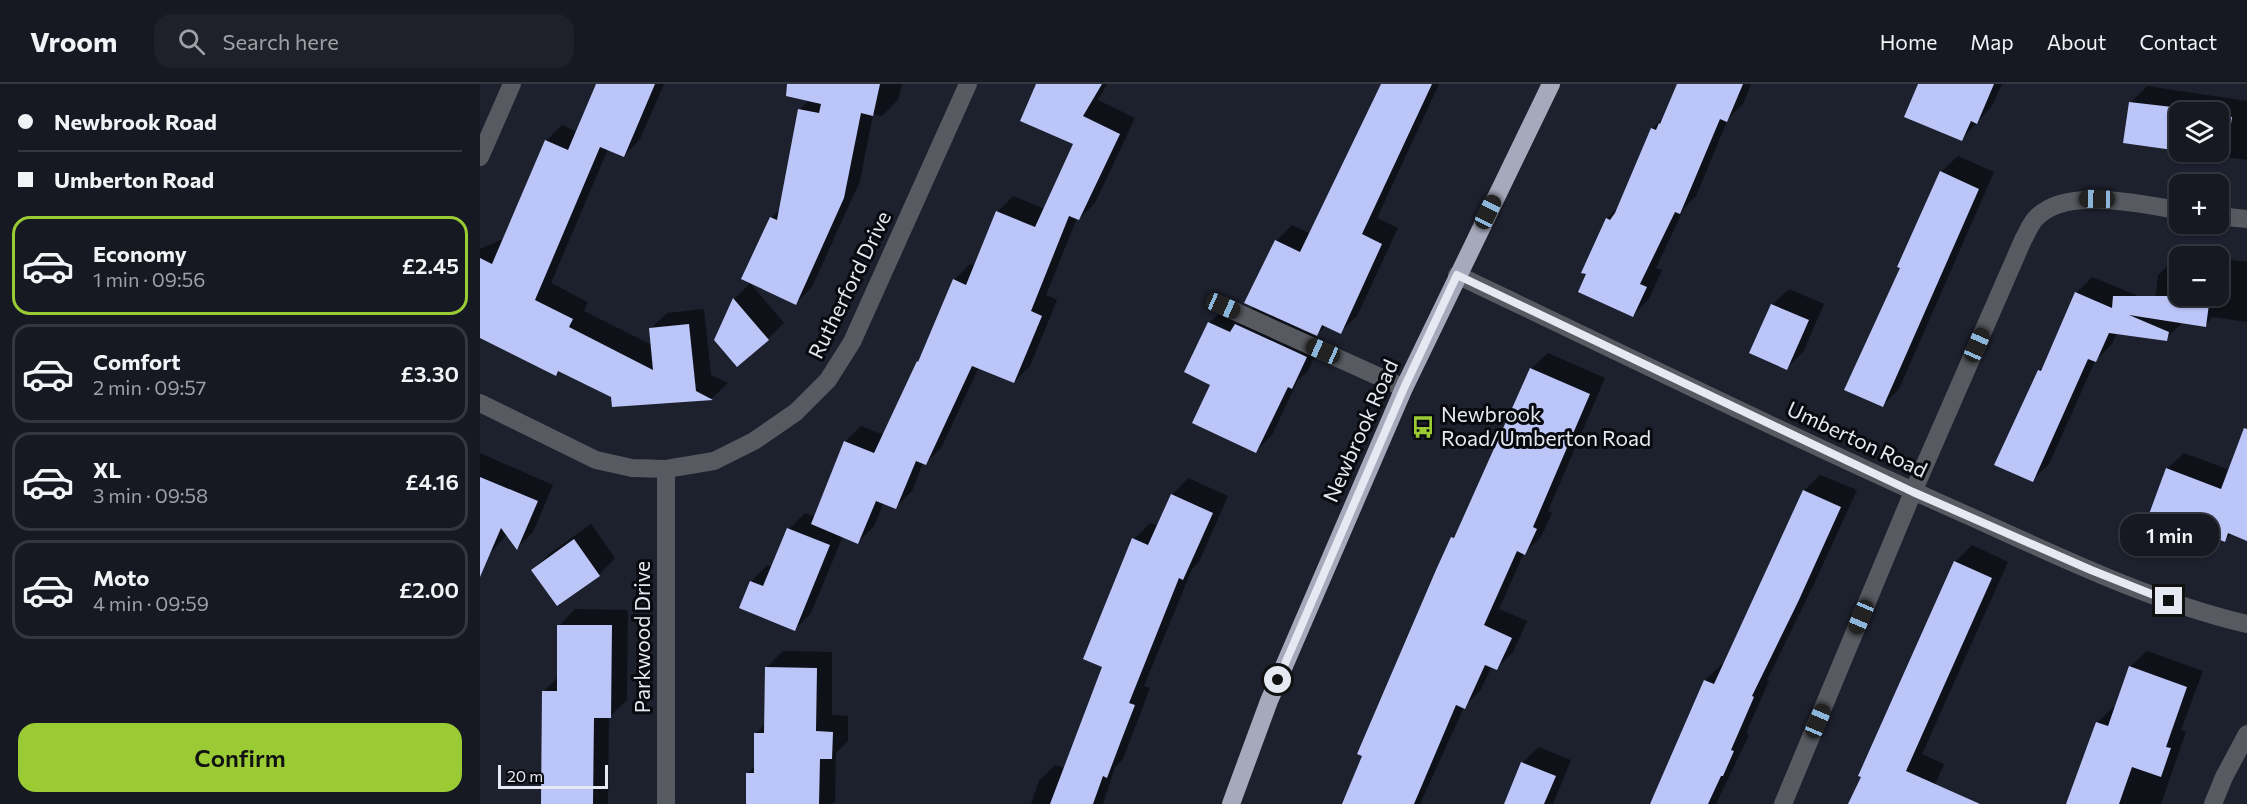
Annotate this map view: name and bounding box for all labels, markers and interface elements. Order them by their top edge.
search box [154,14,574,68]
text: Vroom [30,24,118,58]
icon: search [175,25,208,58]
text: Search here [223,28,339,55]
text: Home [1880,29,1937,54]
text: Map [1970,29,2014,54]
text: About [2047,29,2106,54]
text: Contact [2139,29,2217,54]
map controls [2169,102,2229,306]
button: layers [2169,102,2229,162]
text: Newbrook Road [54,108,217,135]
text: Umberton Road [54,166,214,193]
button: + [2169,174,2229,234]
car [2079,190,2115,208]
car [1472,192,1504,232]
street label: Rutherford Drive [802,206,895,362]
icon: car [21,239,75,293]
text: Economy [93,240,187,267]
button: − [2169,246,2229,306]
text: £2.45 [402,252,459,279]
text: 1 min · 09:56 [93,267,205,291]
car [1203,290,1243,322]
car [1961,325,1993,365]
car [1303,335,1343,367]
icon: car [21,347,75,401]
text: Comfort [93,348,181,375]
street label: Newbrook Road [1317,355,1402,506]
text: £3.30 [401,360,459,387]
text: 2 min · 09:57 [93,375,206,399]
street label: Umberton Road [1784,395,1932,482]
place label: Newbrook Road/Umberton Road [1441,401,1651,450]
bus stop icon: Newbrook Road/Umberton Road [1410,414,1436,440]
icon: car [21,455,75,509]
text: XL [93,456,121,483]
text: £4.16 [405,468,459,495]
text: 3 min · 09:58 [93,483,208,507]
callout: 1 min [2120,514,2218,556]
text: 1 min [2146,523,2193,547]
street label: Parkwood Drive [629,561,654,713]
icon: car [21,563,75,617]
text: Moto [93,564,149,591]
text: £2.00 [399,576,459,603]
route end [2155,587,2182,614]
text: 4 min · 09:59 [93,591,209,615]
car [1846,597,1876,637]
route start [1264,666,1291,693]
car [1803,701,1833,741]
button: Confirm [18,723,462,792]
scale bar [498,762,608,790]
text: 20 m [507,766,543,785]

